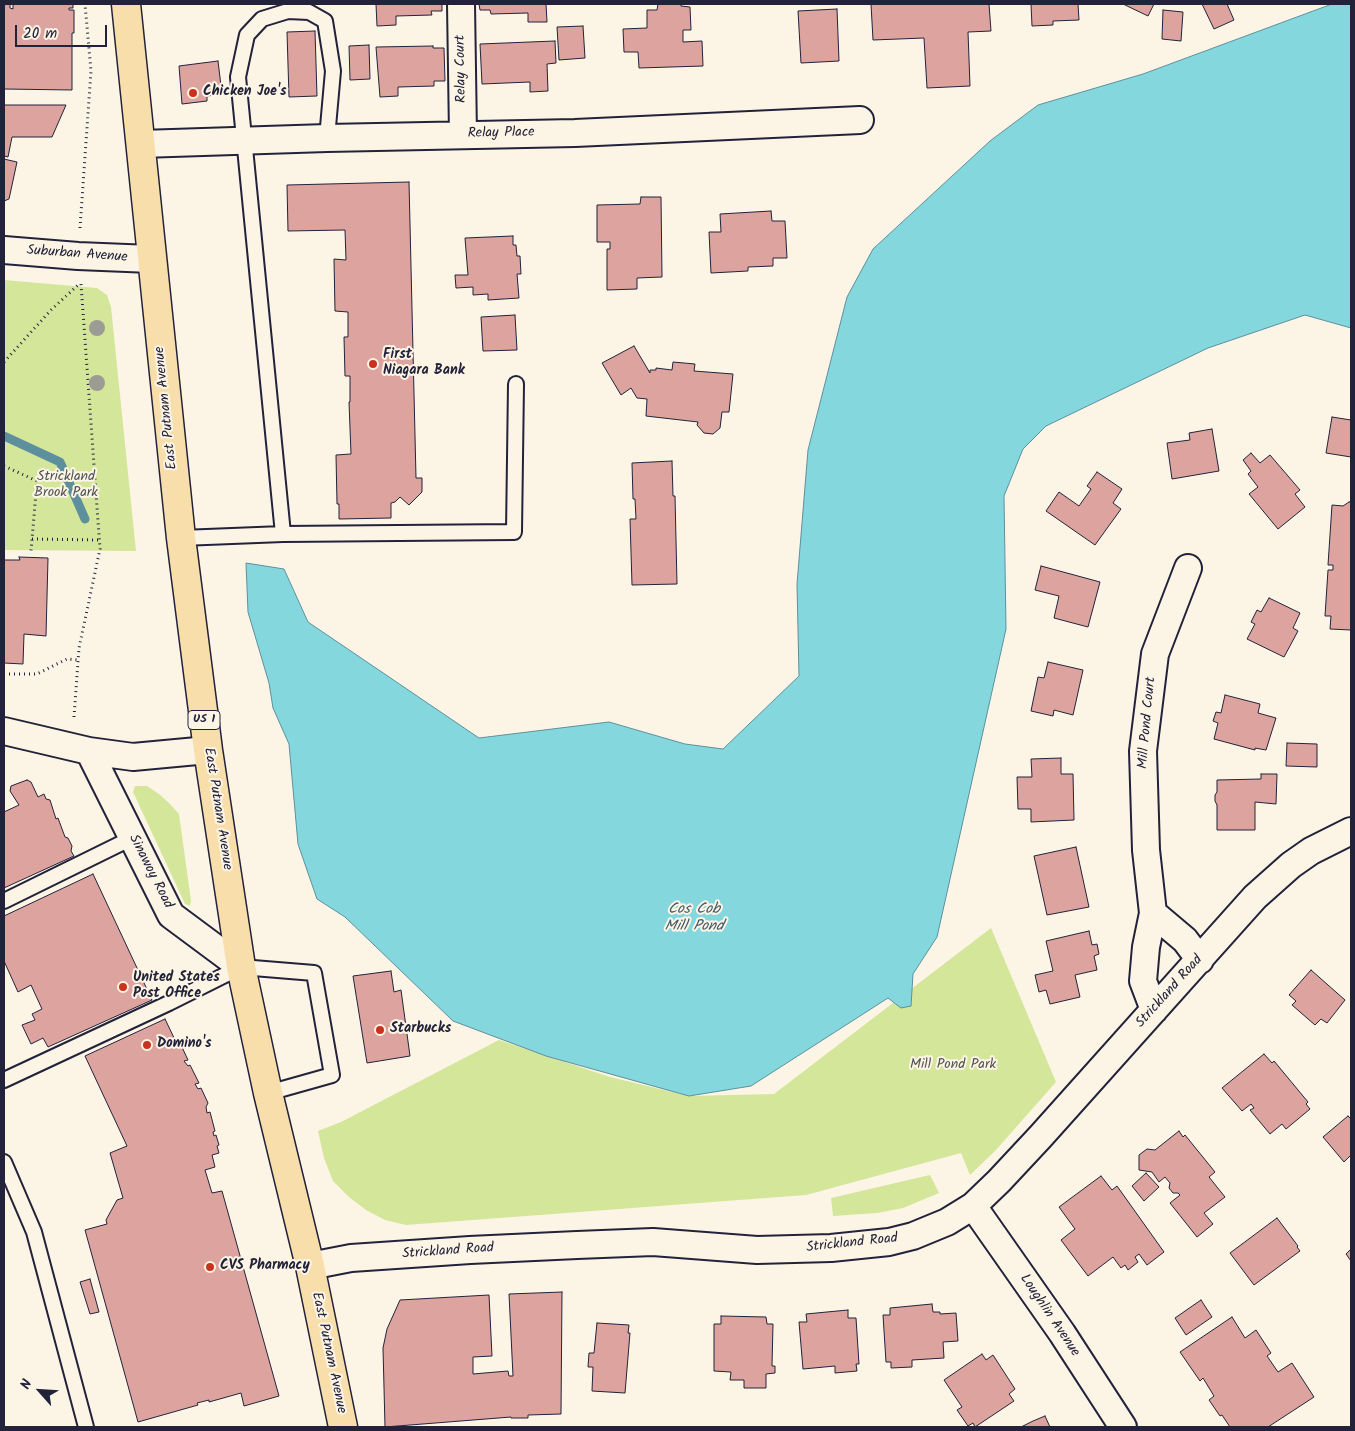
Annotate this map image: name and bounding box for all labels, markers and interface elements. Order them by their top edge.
scale bar [18,15,110,47]
text: 20 m [23,22,57,46]
street label: Relay Court [453,35,471,103]
place label: Chicken Joe's [203,85,287,101]
marker: Chicken Joe's [187,87,199,99]
street label: Relay Place [467,125,535,143]
street label: Suburban Avenue [26,243,128,267]
street label: East Putnam Avenue [152,346,182,470]
place label: First Niagara Bank [383,348,465,381]
marker: First Niagara Bank [367,358,379,370]
park label: Strickland Brook Park [34,470,98,502]
street label: Mill Pond Court [1136,676,1160,770]
road number: US 1 [188,710,220,730]
street label: East Putnam Avenue [199,747,235,871]
street label: Sinawoy Road [124,832,176,912]
water label: Cos Cob Mill Pond [664,901,724,936]
street label: Strickland Road [1133,952,1207,1032]
place label: United States Post Office [133,971,220,1004]
marker: United States Post Office [117,981,129,993]
place label: Starbucks [390,1022,451,1038]
marker: Starbucks [374,1024,386,1036]
place label: Domino's [157,1037,212,1053]
marker: Domino's [141,1039,153,1051]
park label: Mill Pond Park [910,1058,996,1074]
street label: Strickland Road [806,1231,898,1257]
street label: Strickland Road [402,1240,494,1264]
place label: CVS Pharmacy [220,1259,310,1275]
marker: CVS Pharmacy [204,1261,216,1273]
street label: Loughlin Avenue [1015,1272,1083,1360]
street label: East Putnam Avenue [307,1291,349,1415]
north arrow [15,1366,65,1416]
text: N [15,1376,38,1393]

